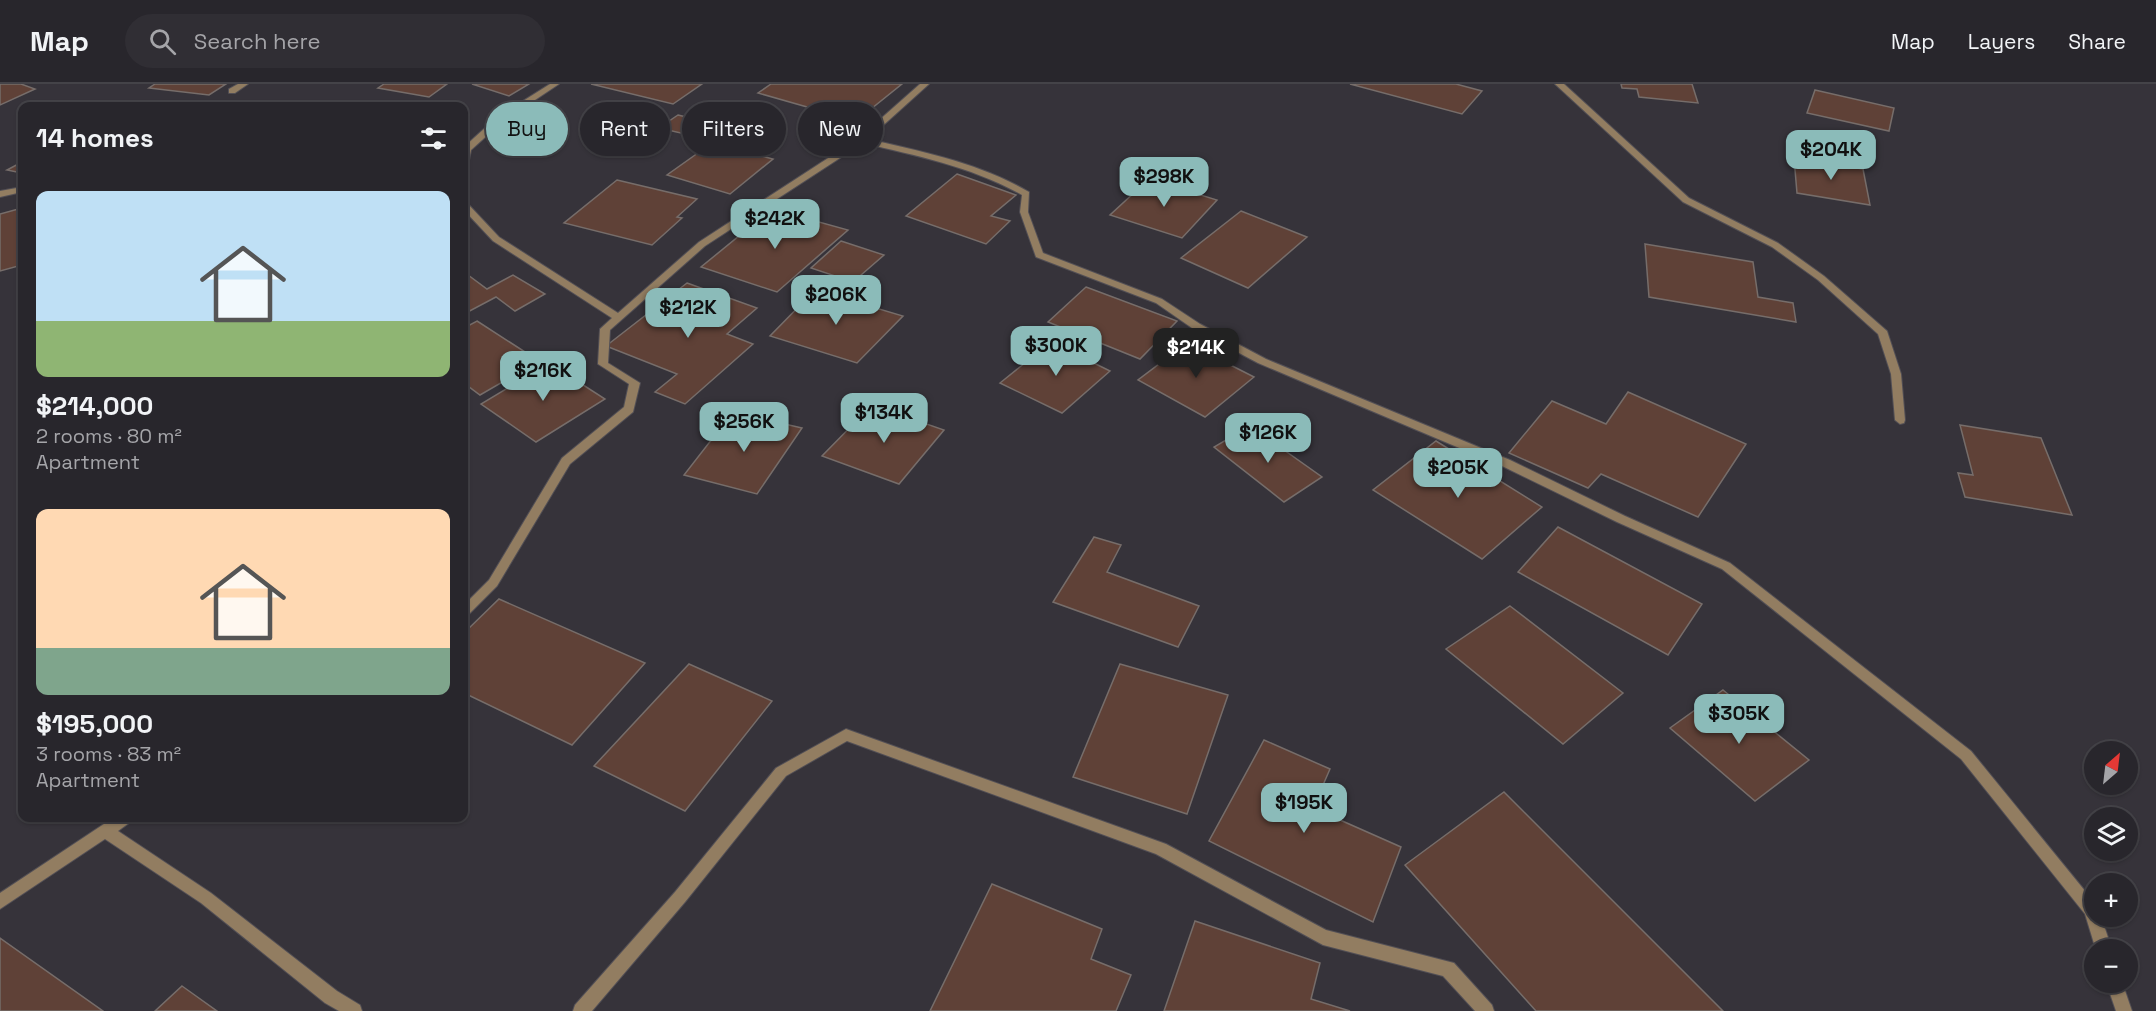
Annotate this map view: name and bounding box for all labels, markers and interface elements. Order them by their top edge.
search box [125,14,545,68]
text: Map [30,23,89,59]
icon: search [146,25,179,58]
text: Search here [194,27,321,55]
text: Map [1891,28,1935,55]
text: Layers [1968,28,2035,55]
text: Share [2068,28,2126,55]
chip: Buy [486,102,568,156]
chip: Rent [580,102,670,156]
chip: Filters [682,102,786,156]
chip: New [798,102,883,156]
text: 14 homes [36,121,154,155]
icon: filters [417,122,450,155]
pin: $204K [1789,130,1873,181]
text: $204K [1800,136,1862,162]
pin: $298K [1122,157,1206,208]
text: $298K [1134,163,1194,189]
pin: $242K [733,199,817,250]
text: $242K [745,205,805,231]
icon: home [189,230,297,338]
pin: $206K [794,275,878,326]
text: $206K [805,281,867,307]
pin: $212K [646,288,730,339]
text: $212K [659,294,717,320]
pin: $300K [1014,326,1098,377]
pin: $214K [1154,328,1238,379]
text: $300K [1025,332,1087,358]
text: $214K [1167,334,1225,360]
pin: $216K [501,351,585,402]
text: $216K [514,357,572,383]
text: $214,000 [36,389,153,423]
pin: $134K [842,393,926,444]
text: $134K [855,399,913,425]
pin: $256K [702,402,786,453]
text: $256K [714,408,774,434]
pin: $126K [1226,413,1310,464]
text: $126K [1239,419,1297,445]
text: 2 rooms · 80 m² [36,423,182,449]
pin: $205K [1416,448,1500,499]
text: Apartment [36,449,140,475]
text: $205K [1427,454,1489,480]
icon: home [189,548,297,656]
pin: $305K [1697,694,1781,745]
text: $305K [1708,700,1770,726]
text: $195,000 [36,707,153,741]
text: 3 rooms · 83 m² [36,741,181,767]
north arrow [2084,741,2138,795]
map controls [2084,741,2138,993]
text: Apartment [36,767,140,793]
pin: $195K [1262,783,1346,834]
text: $195K [1275,789,1333,815]
button: layers [2084,807,2138,861]
button: + [2084,873,2138,927]
button: − [2084,939,2138,993]

